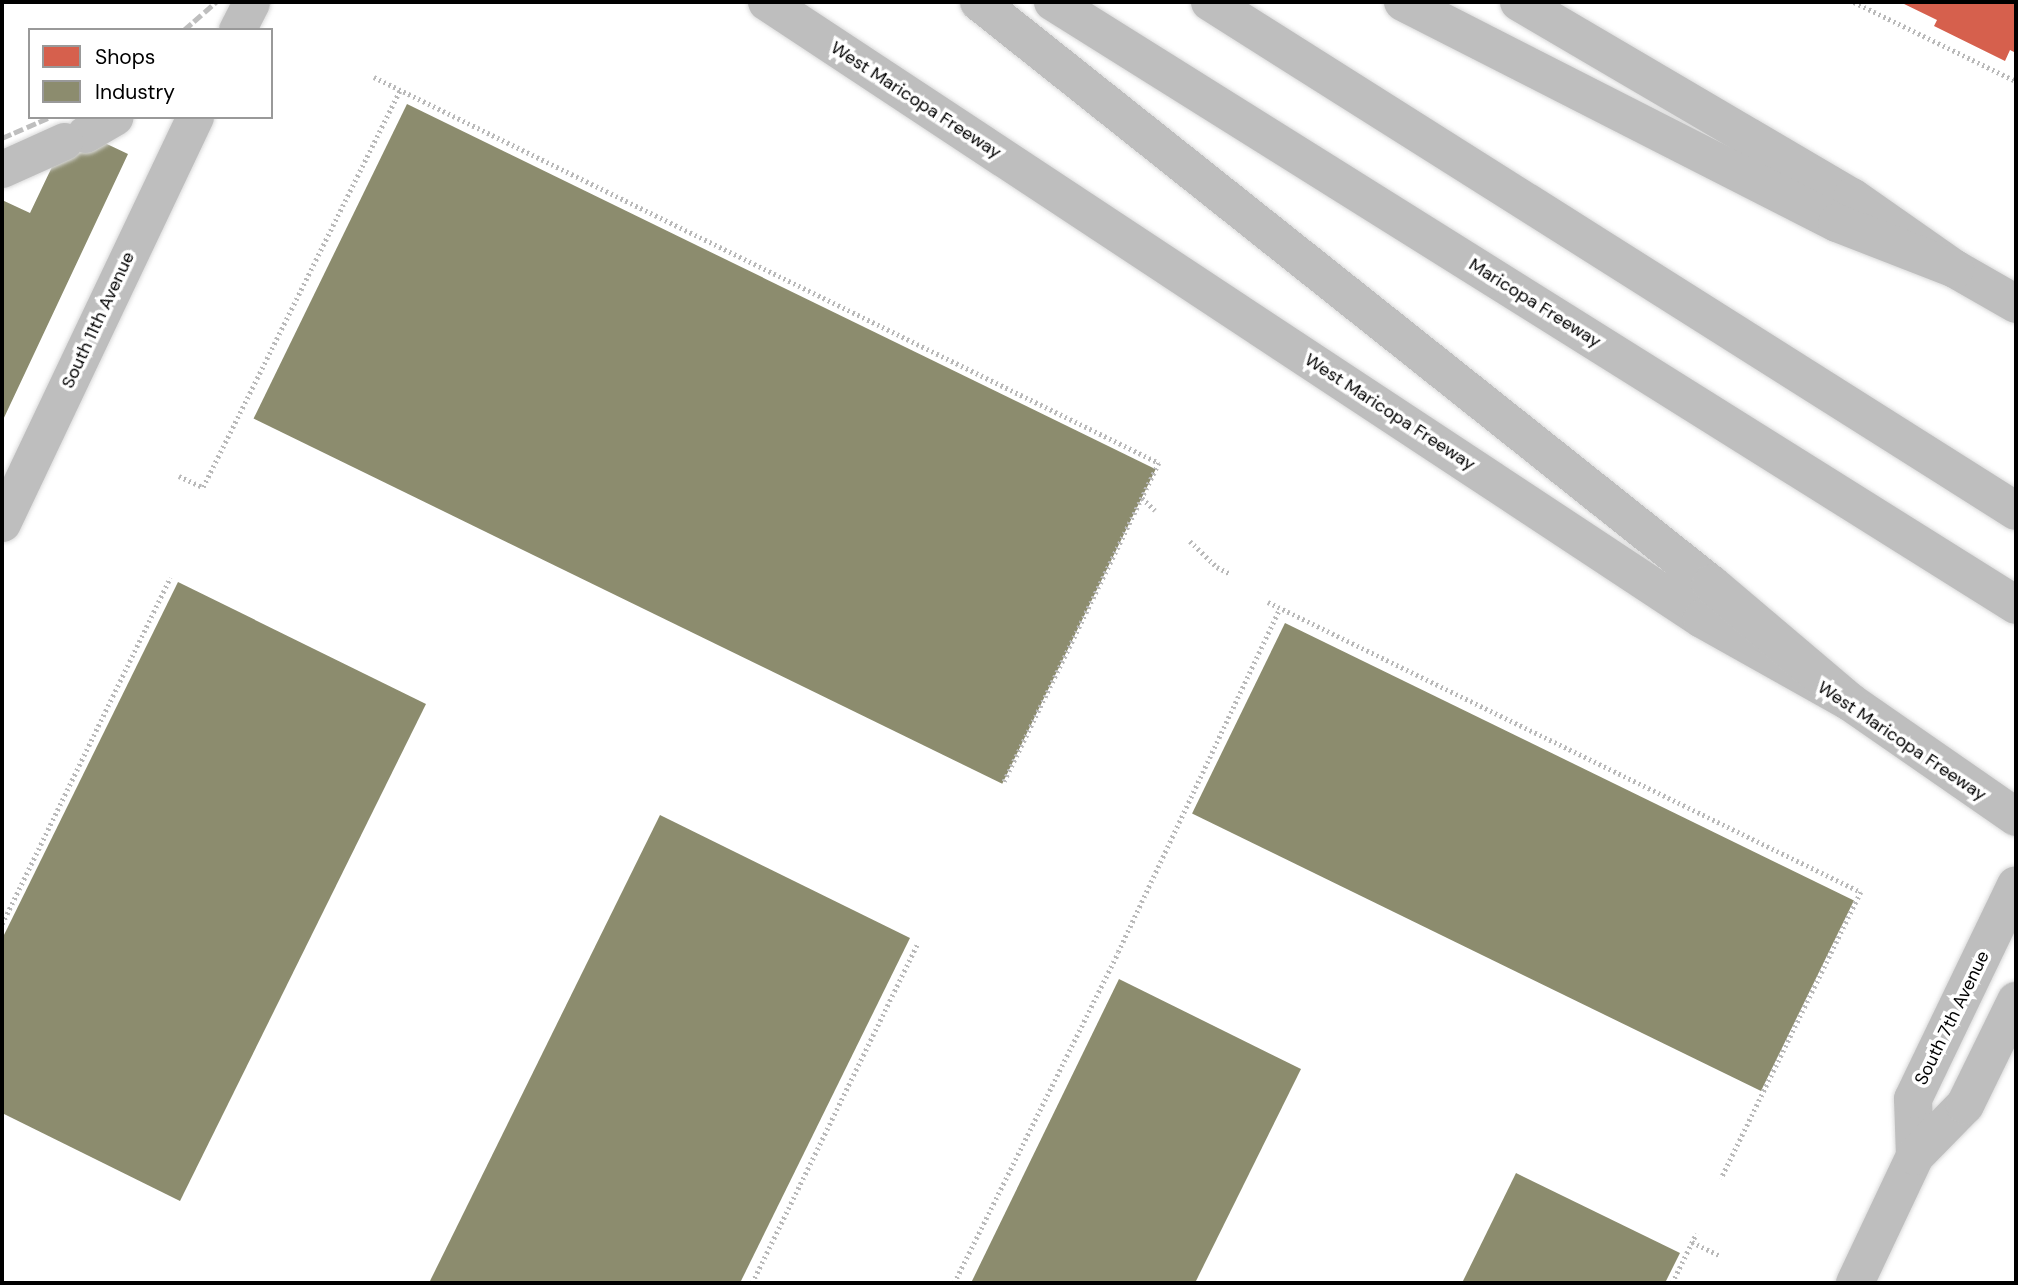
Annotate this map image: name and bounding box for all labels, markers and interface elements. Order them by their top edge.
legend [28,28,273,119]
street label: West Maricopa Freeway [827,37,1005,163]
text: Shops [95,43,155,71]
text: Industry [95,78,175,106]
street label: South 11th Avenue [57,248,139,392]
street label: Maricopa Freeway [1465,254,1605,352]
street label: West Maricopa Freeway [1301,349,1479,475]
street label: West Maricopa Freeway [1814,676,1990,806]
street label: South 7th Avenue [1910,947,1994,1089]

